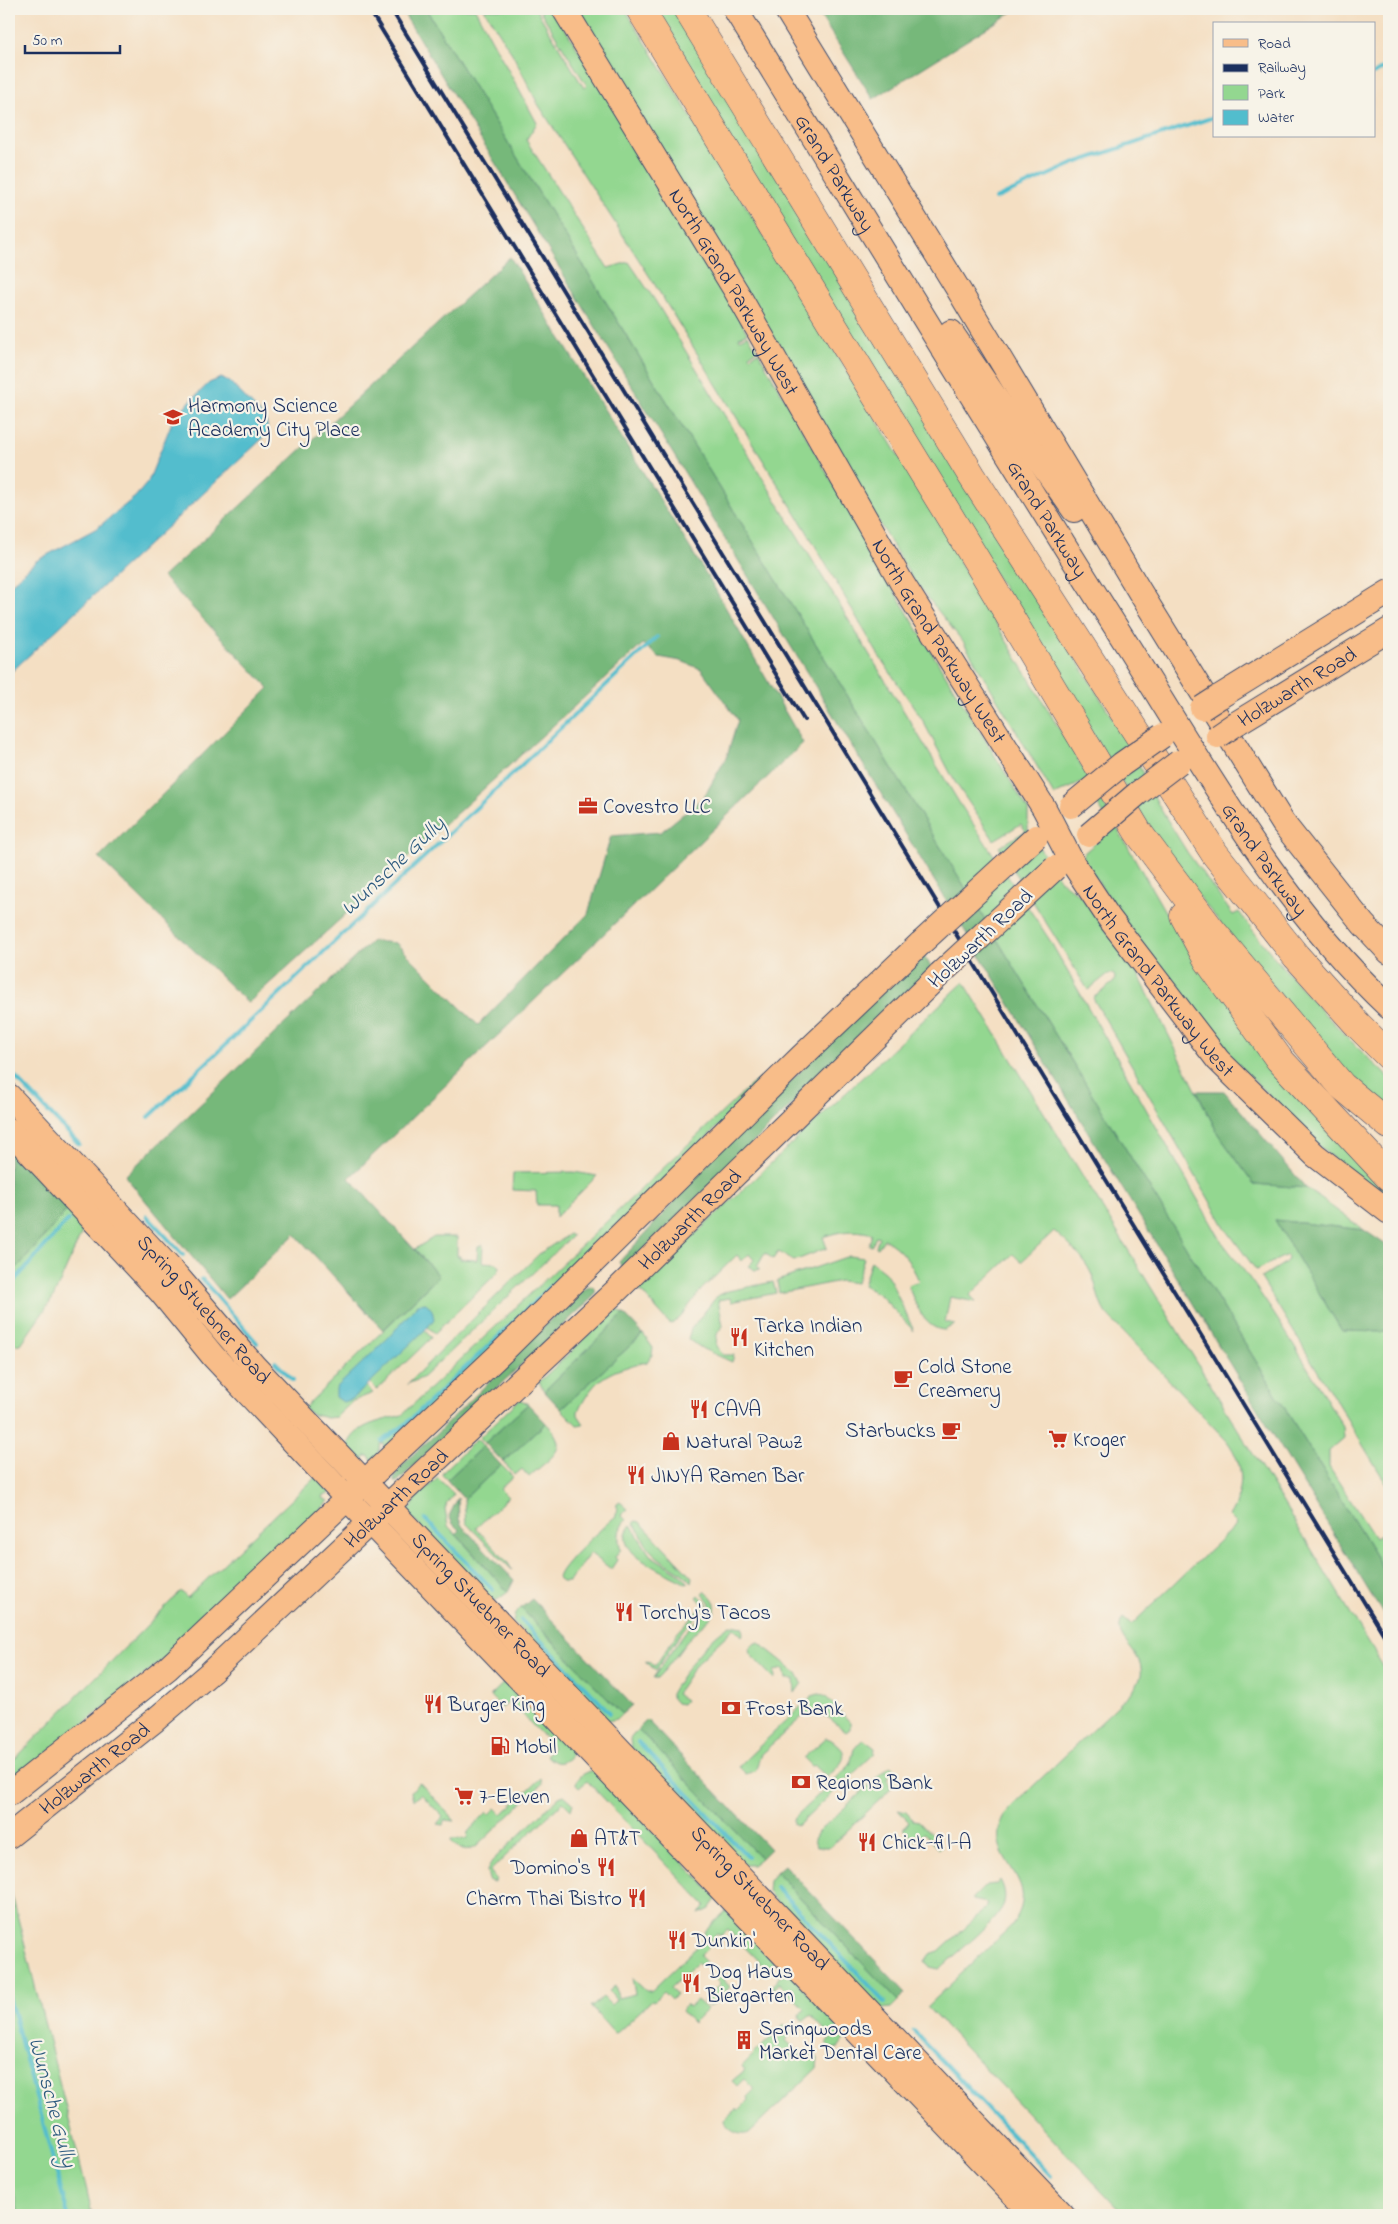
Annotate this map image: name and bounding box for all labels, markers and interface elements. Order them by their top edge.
scale bar [25,22,120,54]
legend [1213,22,1376,138]
text: 50 m [32,30,63,52]
text: Road [1258,33,1291,55]
text: Railway [1258,57,1306,80]
text: Park [1258,83,1286,105]
text: Water [1258,107,1294,129]
street label: Grand Parkway [786,109,881,239]
street label: North Grand Parkway West [660,183,805,402]
place label: Harmony Science Academy City Place [188,392,360,448]
school or university icon: Harmony Science Academy City Place [162,406,184,428]
street label: Grand Parkway [998,455,1094,585]
street label: North Grand Parkway West [863,534,1013,750]
street label: Holzwarth Road [1233,640,1363,736]
place label: Covestro LLC [603,793,711,823]
office icon: Covestro LLC [577,795,599,817]
street label: Grand Parkway [1213,797,1314,925]
water label: Wunsche Gully [334,810,454,924]
street label: North Grand Parkway West [1074,879,1240,1085]
street label: Holzwarth Road [922,883,1041,996]
street label: Holzwarth Road [632,1163,750,1278]
street label: Spring Stuebner Road [129,1229,277,1392]
place label: Tarka Indian Kitchen [754,1312,862,1366]
restaurant icon: Tarka Indian Kitchen [728,1326,750,1348]
place label: Cold Stone Creamery [918,1353,1012,1409]
cafe icon: Cold Stone Creamery [892,1367,914,1389]
place label: CAVA [714,1396,761,1426]
restaurant icon: CAVA [688,1398,710,1420]
place label: Starbucks [845,1417,936,1447]
cafe icon: Starbucks [940,1419,962,1441]
place label: Kroger [1073,1426,1126,1458]
place label: Natural Pawz [686,1428,802,1458]
supermarket icon: Kroger [1047,1428,1069,1450]
shop icon: Natural Pawz [660,1430,682,1452]
street label: Holzwarth Road [338,1442,457,1557]
place label: JINYA Ramen Bar [651,1462,805,1492]
restaurant icon: JINYA Ramen Bar [625,1464,647,1486]
street label: Spring Stuebner Road [403,1526,556,1685]
place label: Torchy's Tacos [639,1599,771,1631]
restaurant icon: Torchy's Tacos [613,1601,635,1623]
place label: Burger King [447,1691,545,1723]
restaurant icon: Burger King [422,1693,444,1715]
place label: Frost Bank [745,1695,844,1725]
bank icon: Frost Bank [720,1697,742,1719]
street label: Holzwarth Road [34,1716,158,1823]
place label: Mobil [515,1733,556,1763]
fuel station icon: Mobil [489,1735,511,1757]
place label: Regions Bank [816,1769,933,1801]
bank icon: Regions Bank [790,1771,812,1793]
place label: 7-Eleven [479,1783,550,1813]
supermarket icon: 7-Eleven [453,1785,475,1807]
street label: Spring Stuebner Road [683,1820,836,1978]
place label: AT&T [594,1825,641,1855]
shop icon: AT&T [568,1827,590,1849]
place label: Chick-fil-A [882,1829,972,1859]
restaurant icon: Chick-fil-A [856,1831,878,1853]
place label: Domino's [509,1854,591,1884]
restaurant icon: Domino's [595,1856,617,1878]
place label: Charm Thai Bistro [466,1885,622,1915]
restaurant icon: Charm Thai Bistro [626,1887,648,1909]
place label: Dunkin' [691,1927,755,1957]
restaurant icon: Dunkin' [666,1929,688,1951]
place label: Dog Haus Biergarten [705,1958,794,2014]
restaurant icon: Dog Haus Biergarten [680,1972,702,1994]
place label: Springwoods Market Dental Care [759,2015,922,2069]
building icon: Springwoods Market Dental Care [733,2029,755,2051]
water label: Wunsche Gully [18,2034,84,2172]

